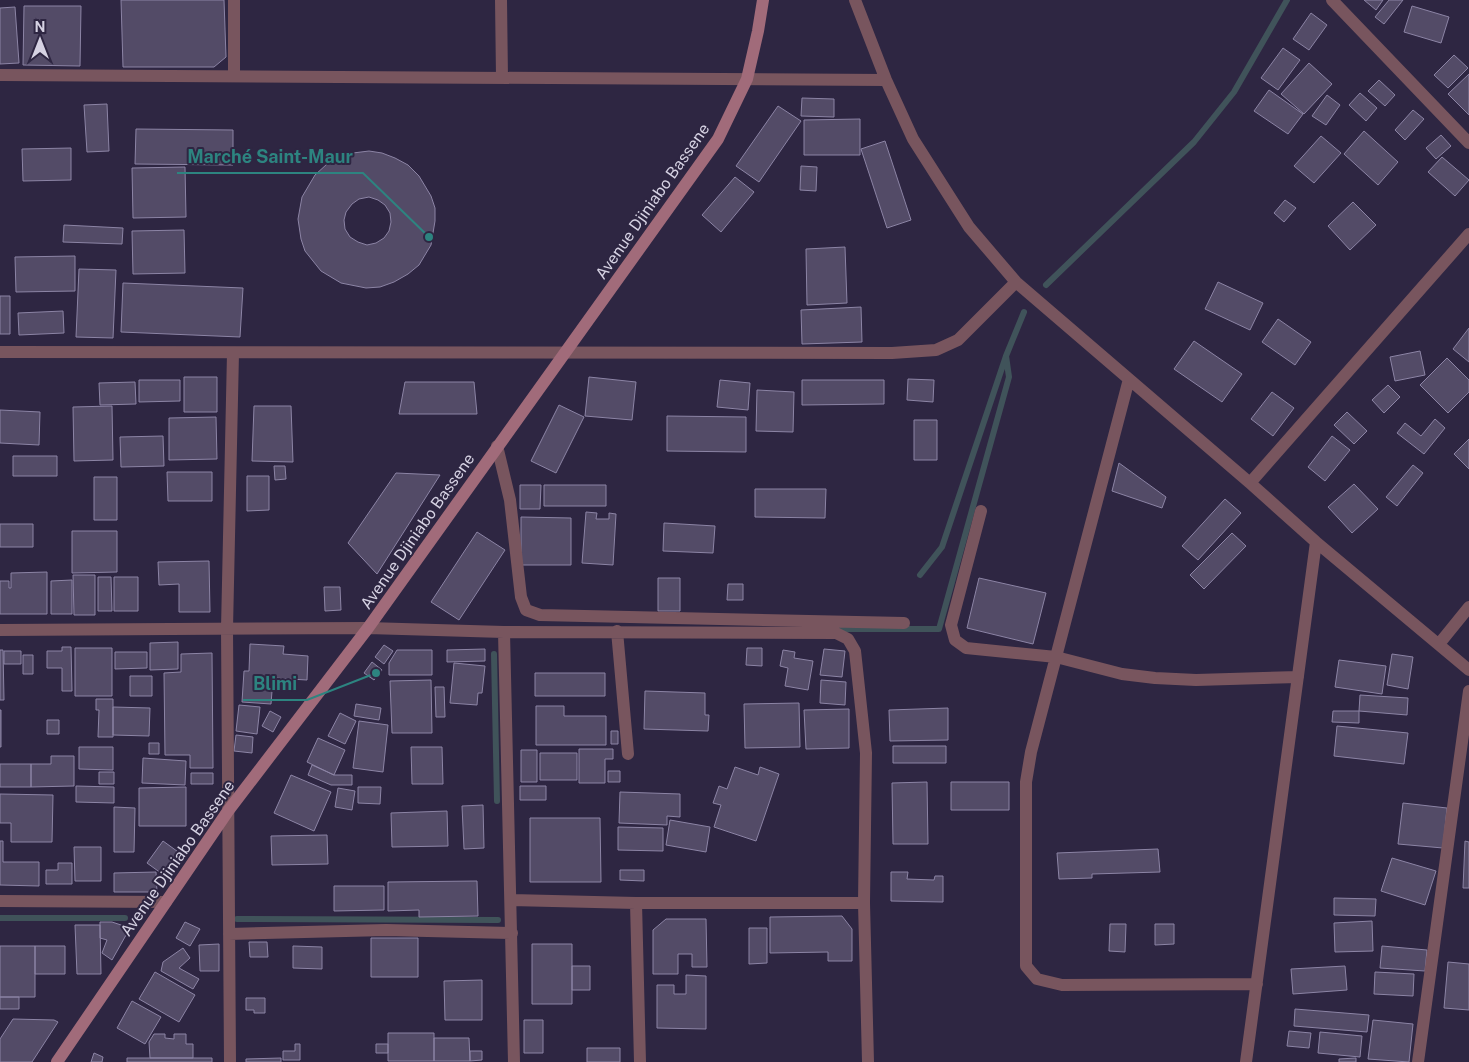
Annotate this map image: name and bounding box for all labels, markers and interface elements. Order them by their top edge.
north arrow [15,15,65,65]
text: N [35,19,45,35]
street label: Avenue Djiniabo Bassene [591,120,713,283]
callout: Marché Saint-Maur [177,140,363,173]
text: Marché Saint-Maur [187,146,353,167]
street label: Avenue Djiniabo Bassene [356,450,478,613]
callout: Blimi [243,667,307,700]
text: Blimi [253,673,297,694]
street label: Avenue Djiniabo Bassene [116,777,238,940]

